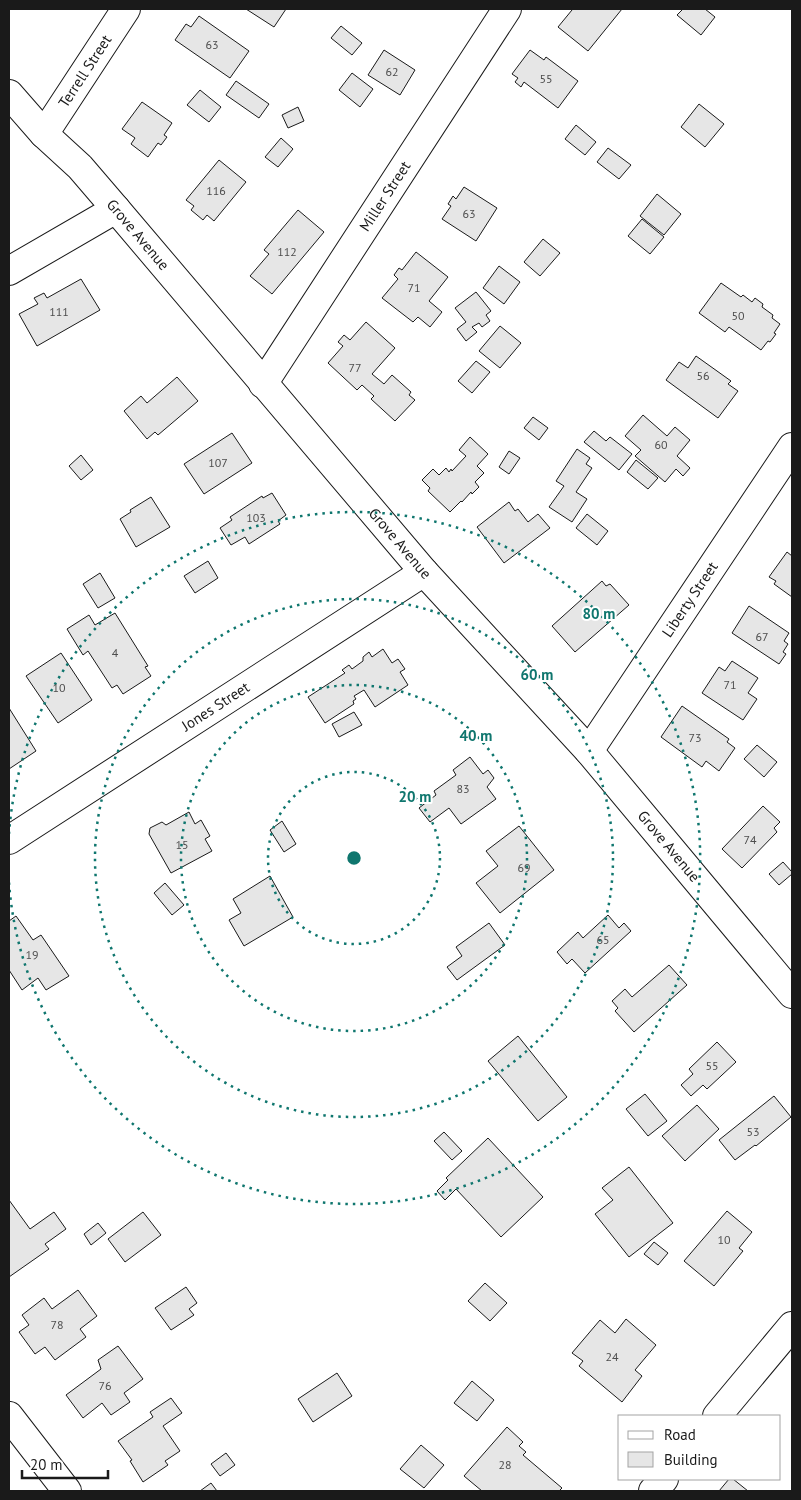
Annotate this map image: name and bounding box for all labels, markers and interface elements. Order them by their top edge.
street label: Terrell Street [54,31,115,111]
house number: 63 [205,37,219,52]
house number: 62 [385,64,399,79]
house number: 55 [539,71,553,86]
street label: Miller Street [355,157,414,235]
house number: 116 [206,183,226,198]
street label: Grove Avenue [103,195,174,274]
house number: 63 [462,206,476,221]
house number: 112 [277,244,297,259]
house number: 71 [407,280,421,295]
house number: 111 [49,304,69,319]
house number: 50 [731,308,745,323]
house number: 77 [348,360,362,375]
house number: 56 [696,368,710,383]
house number: 60 [654,437,668,452]
house number: 107 [208,455,228,470]
street label: Grove Avenue [365,504,436,583]
house number: 103 [246,510,266,525]
street label: Liberty Street [658,558,722,641]
text: 80 m [583,604,615,623]
house number: 67 [755,629,769,644]
house number: 4 [112,645,119,660]
text: 60 m [521,665,553,684]
street label: Jones Street [177,677,253,736]
house number: 71 [723,677,737,692]
house number: 10 [52,680,66,695]
text: 40 m [460,726,492,745]
house number: 73 [688,730,702,745]
house number: 83 [456,781,470,796]
text: 20 m [399,787,431,806]
street label: Grove Avenue [634,806,704,886]
house number: 74 [743,832,757,847]
house number: 15 [175,837,189,852]
centre of rings [345,849,363,867]
house number: 69 [517,860,531,875]
house number: 65 [596,932,610,947]
house number: 19 [25,947,39,962]
house number: 55 [705,1058,719,1073]
house number: 53 [746,1124,760,1139]
house number: 10 [717,1232,731,1247]
house number: 78 [50,1317,64,1332]
house number: 24 [605,1349,619,1364]
house number: 76 [98,1378,112,1393]
legend [618,1415,781,1480]
text: Road [664,1425,696,1444]
scale bar [22,1448,109,1480]
text: Building [664,1450,718,1469]
text: 20 m [30,1455,63,1474]
house number: 28 [498,1457,512,1472]

